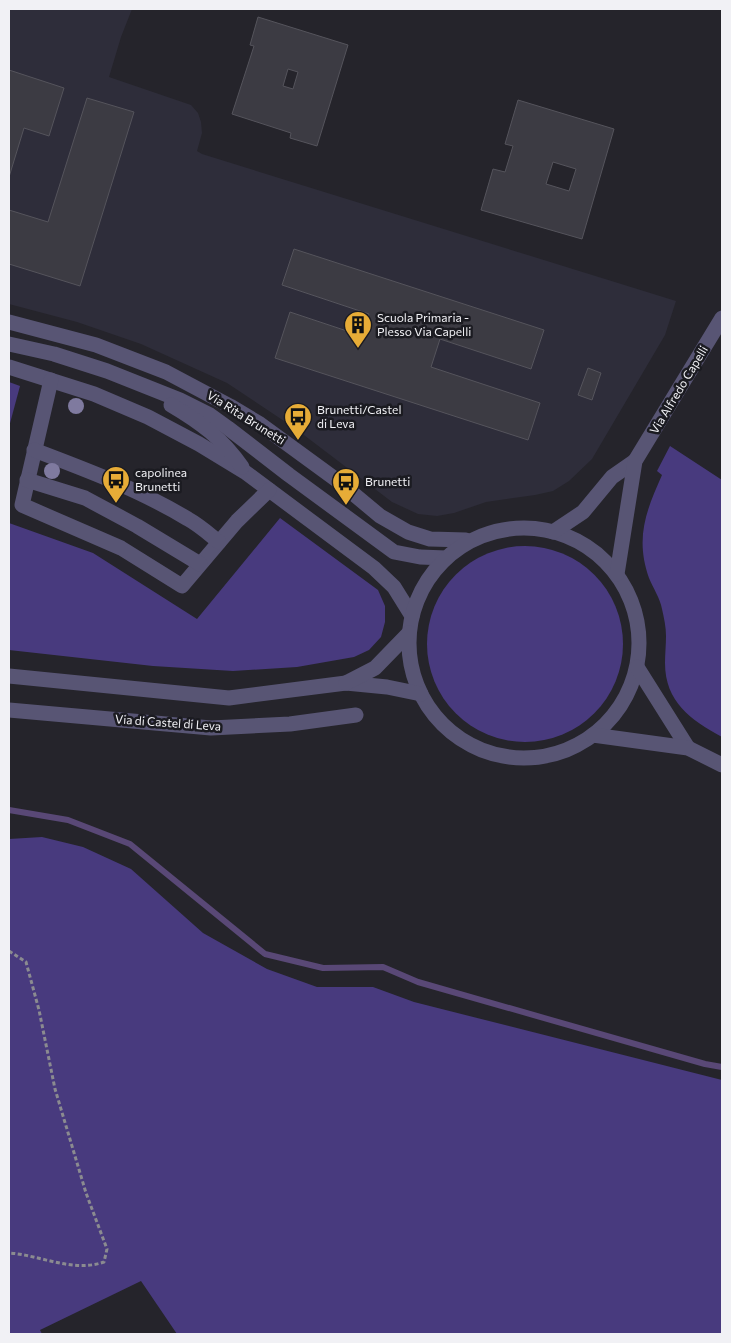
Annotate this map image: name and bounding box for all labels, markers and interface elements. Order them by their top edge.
building icon: Scuola Primaria - Plesso Via Capelli [343,310,373,349]
place label: Scuola Primaria - Plesso Via Capelli [377,310,471,338]
street label: Via Alfredo Capelli [646,343,710,436]
street label: Via Rita Brunetti [205,387,288,447]
bus stop icon: Brunetti/Castel di Leva [283,402,313,441]
place label: Brunetti/Castel di Leva [317,402,401,430]
bus stop icon: capolinea Brunetti [101,465,131,504]
place label: capolinea Brunetti [135,465,187,493]
bus stop icon: Brunetti [331,467,361,506]
place label: Brunetti [365,474,410,488]
street label: Via di Castel di Leva [115,711,222,733]

